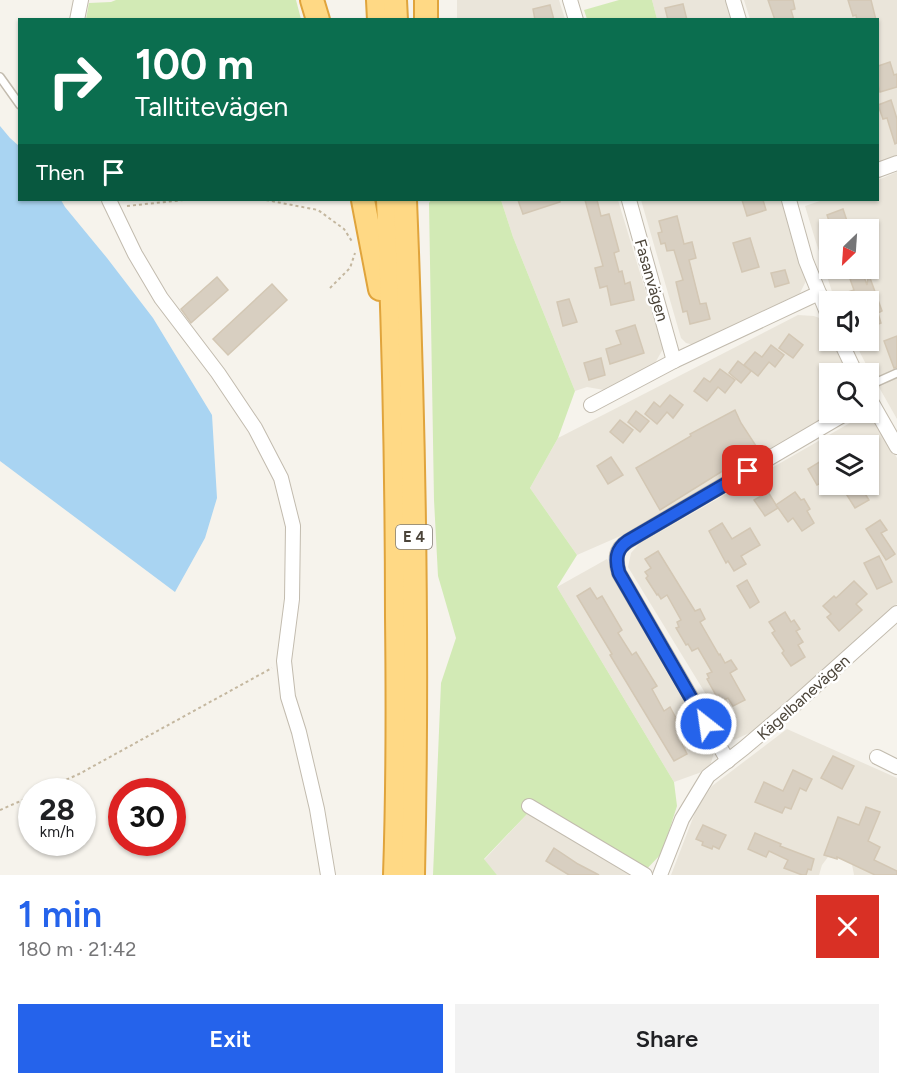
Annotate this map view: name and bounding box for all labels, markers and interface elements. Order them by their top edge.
text: 100 m [135,39,254,90]
icon: right [36,42,114,120]
text: Talltitevägen [135,90,288,123]
icon: arrive [97,156,130,189]
text: Then [36,159,85,186]
north arrow [819,219,879,279]
map controls [819,219,879,495]
street label: Fasanvägen [631,237,672,324]
button: sound [819,291,879,351]
button: search [819,363,879,423]
button: layers [819,435,879,495]
pin [722,445,773,496]
icon: arrive [731,454,764,487]
road number: E 4 [396,525,432,549]
street label: Kägelbanevägen [753,651,854,744]
position arrow [674,692,738,756]
speed limit sign: 30 [108,778,186,856]
text: 28 [39,791,75,828]
text: km/h [40,823,74,841]
text: 1 min [18,893,102,936]
button: close [816,895,879,958]
text: 180 m · 21:42 [18,937,136,961]
button: Exit [18,1004,443,1073]
button: Share [455,1004,879,1073]

